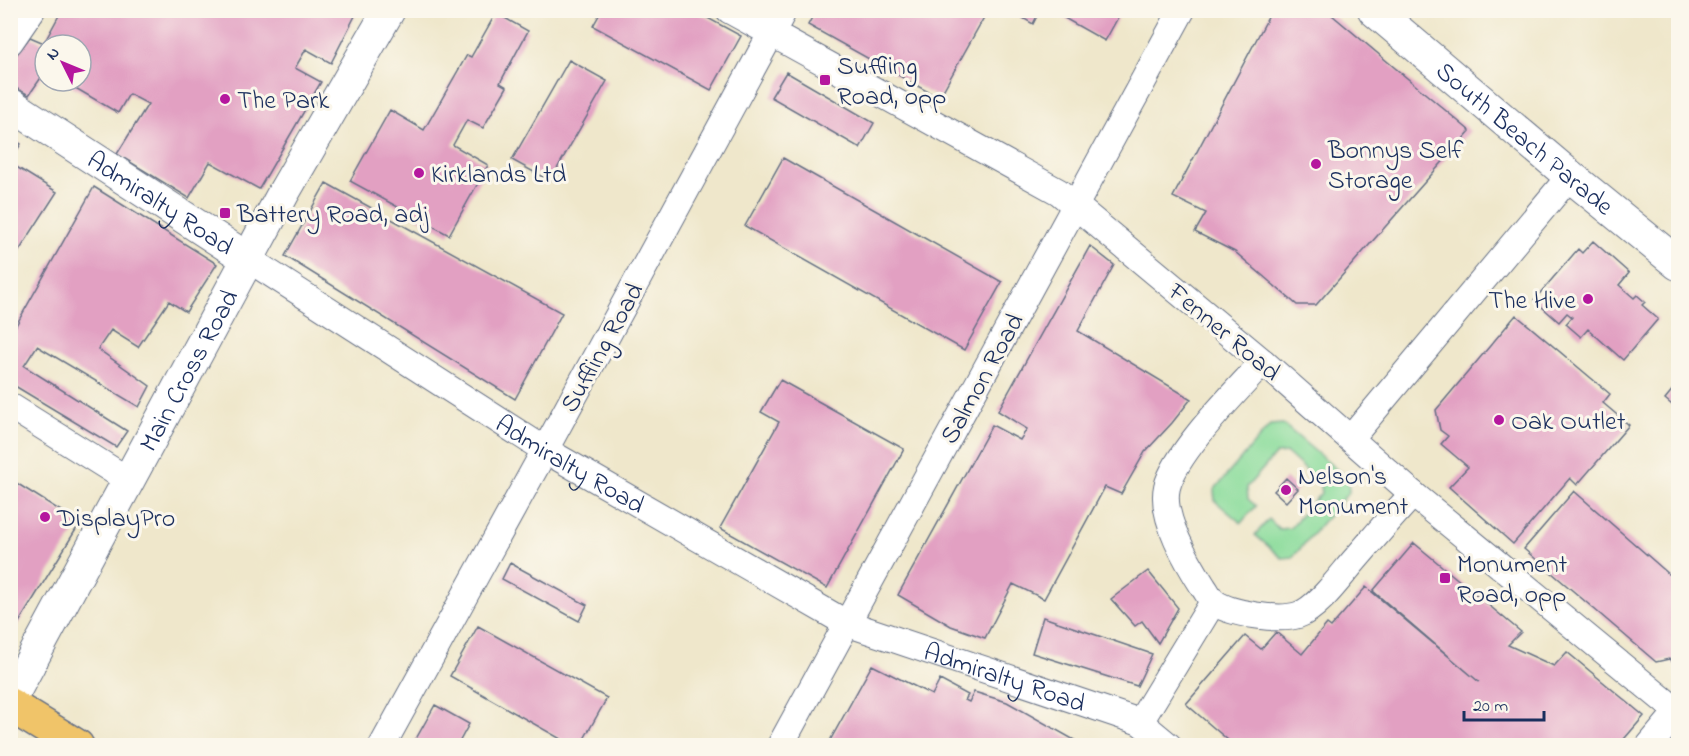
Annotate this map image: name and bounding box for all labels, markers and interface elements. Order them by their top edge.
north arrow [33,33,93,93]
text: N [41,42,66,66]
place label: Suffling Road, opp [837,49,946,117]
street label: South Beach Parade [1426,54,1621,226]
marker: Suffling Road, opp [818,73,832,87]
place label: The Park [237,83,330,121]
marker: The Park [218,92,232,106]
place label: Bonnys Self Storage [1327,133,1465,201]
street label: Admiralty Road [78,143,240,267]
place label: Kirklands Ltd [431,157,567,195]
marker: Bonnys Self Storage [1309,157,1323,171]
marker: Kirklands Ltd [412,166,426,180]
place label: Battery Road, adj [236,197,429,235]
marker: Battery Road, adj [218,206,232,220]
street label: Fenner Road [1158,274,1288,392]
street label: Suffling Road [552,276,655,420]
street label: Main Cross Road [131,283,250,459]
place label: The Hive [1488,283,1576,321]
marker: The Hive [1581,292,1595,306]
street label: Salmon Road [932,307,1035,452]
place label: Oak Outlet [1511,404,1626,442]
street label: Admiralty Road [487,407,651,526]
marker: Oak Outlet [1492,413,1506,427]
place label: Nelson's Monument [1298,459,1409,527]
marker: Nelson's Monument [1279,483,1293,497]
place label: DisplayPro [56,501,175,539]
marker: DisplayPro [38,510,52,524]
place label: Monument Road, opp [1457,547,1568,615]
marker: Monument Road, opp [1438,571,1452,585]
street label: Admiralty Road [918,634,1090,724]
scale bar [1464,684,1544,722]
text: 20 m [1473,694,1508,720]

